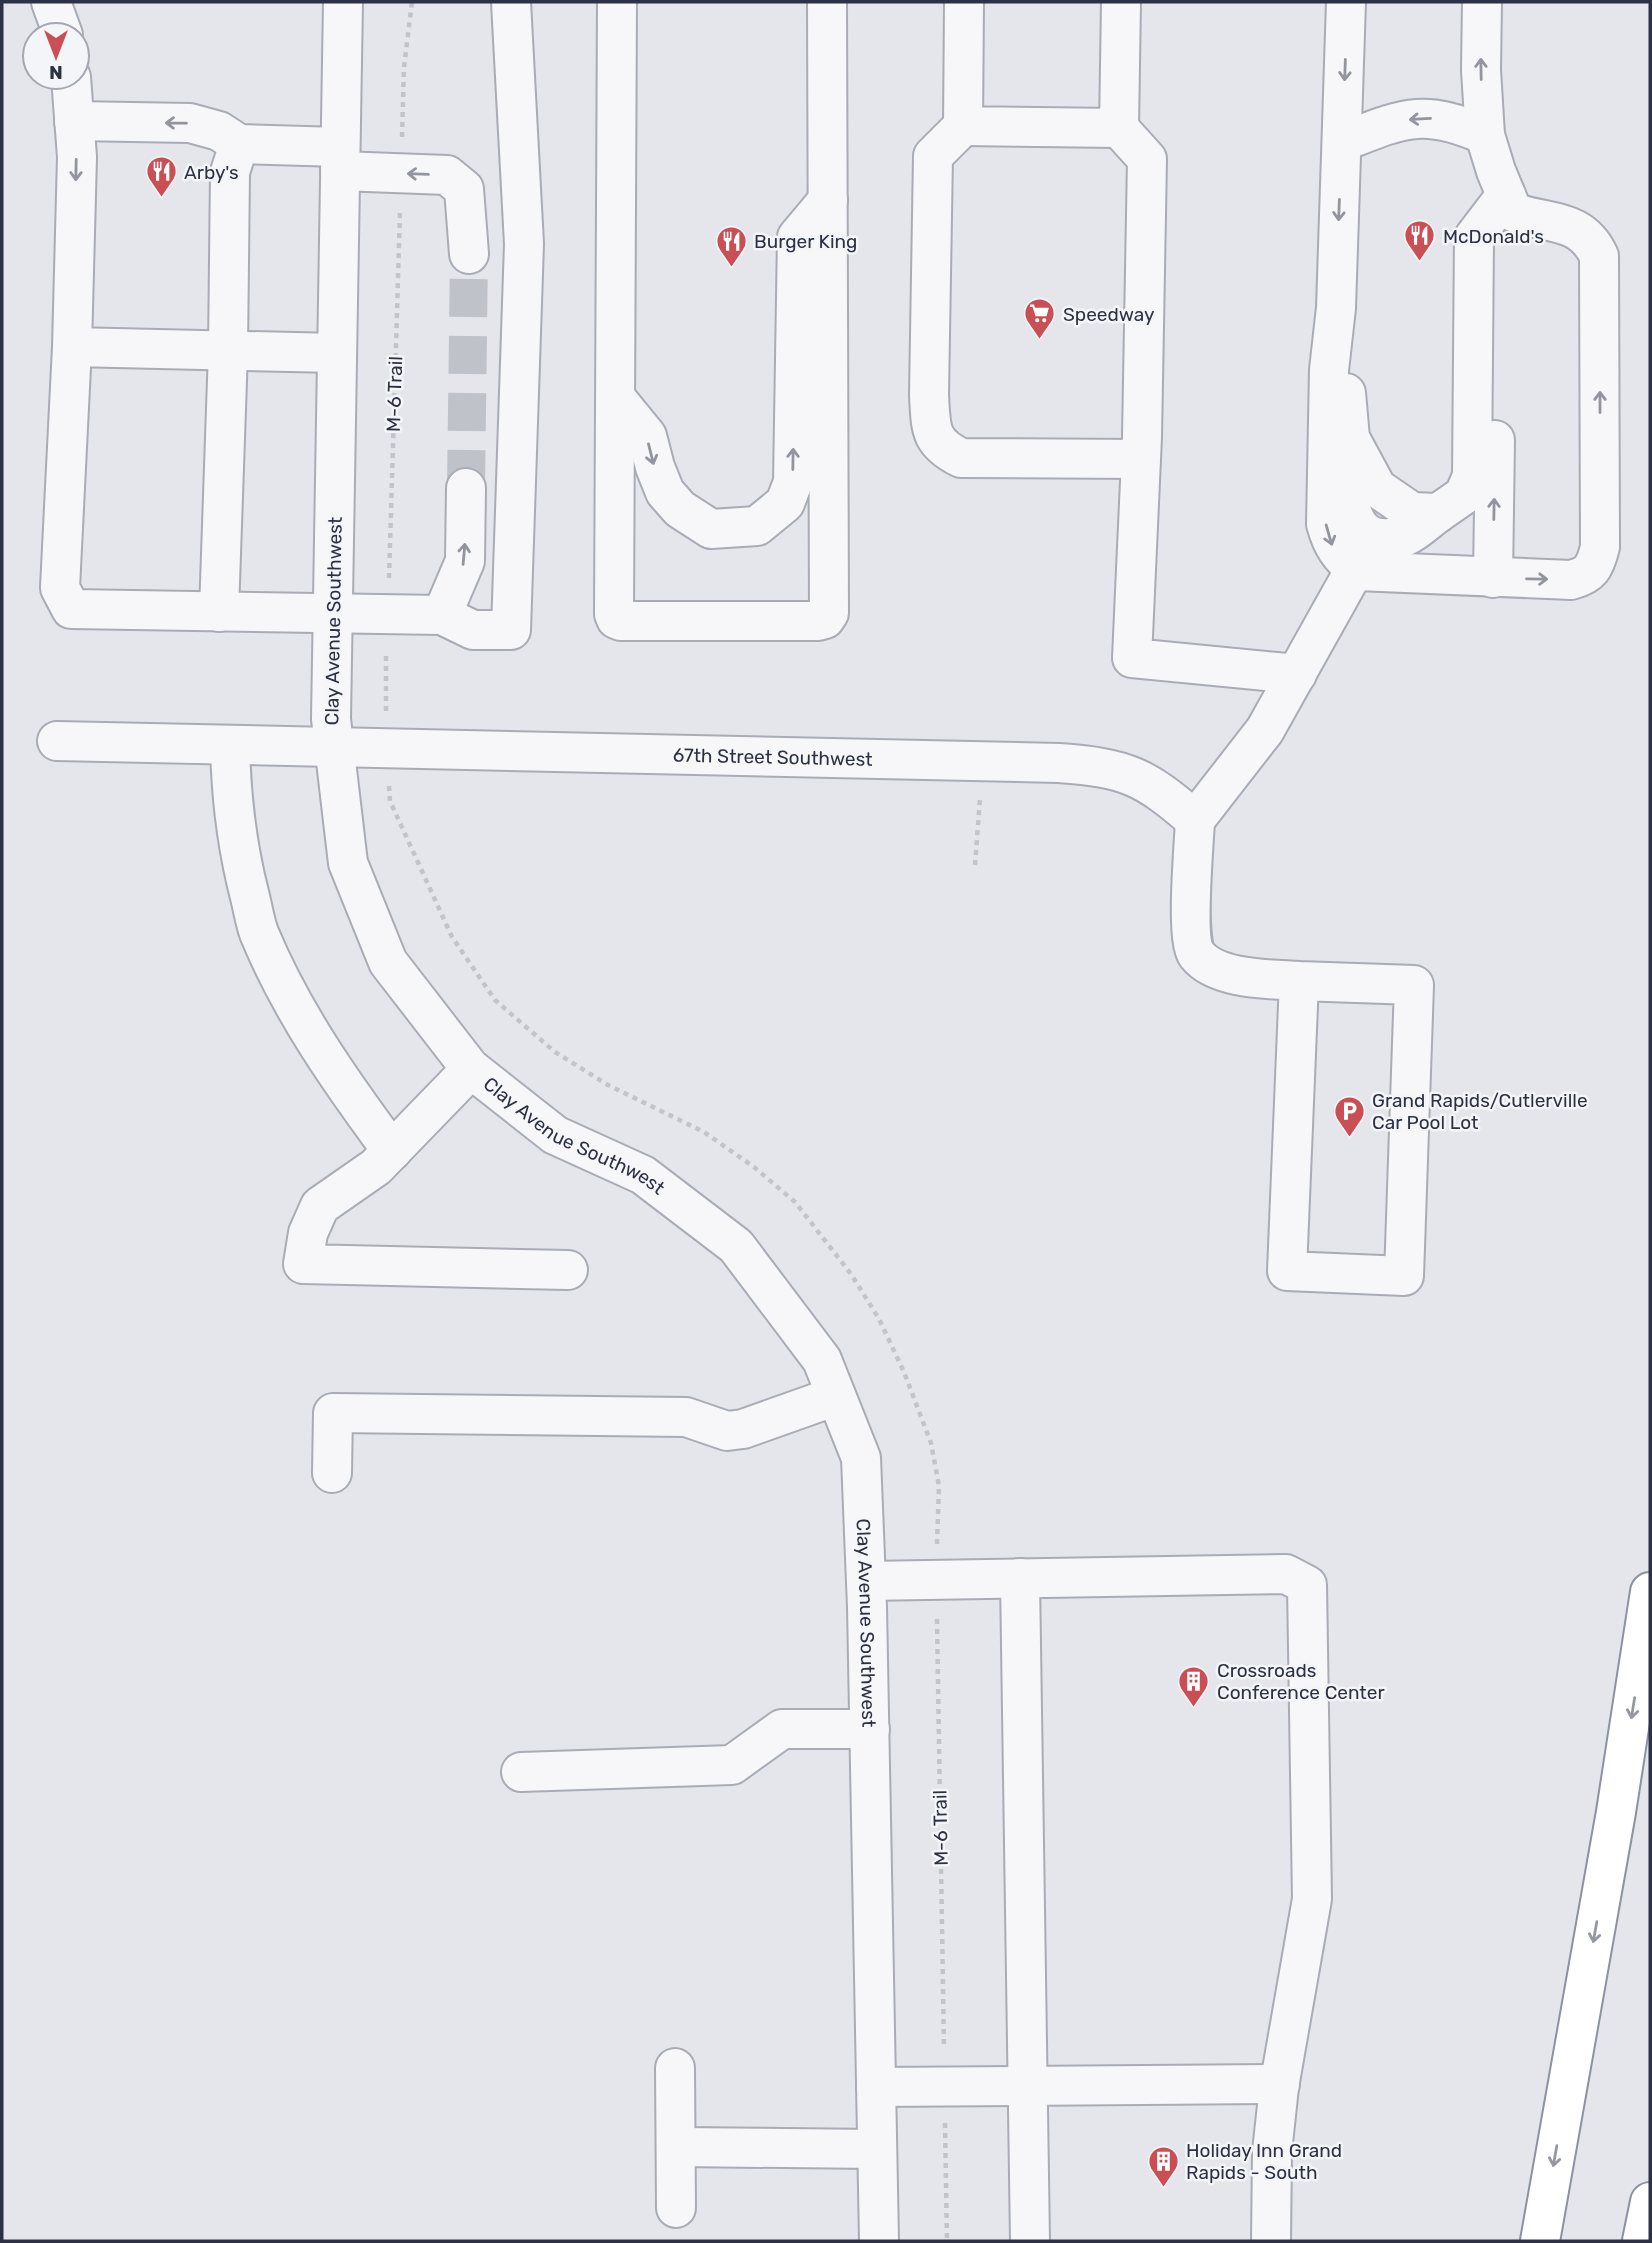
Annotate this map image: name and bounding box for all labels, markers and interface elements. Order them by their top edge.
north arrow [21,21,91,91]
one-way arrow [1474,57,1488,80]
one-way arrow [1338,58,1351,81]
text: N [49,61,63,84]
one-way arrow [1409,112,1432,125]
one-way arrow [165,116,188,130]
restaurant icon: Arby's [144,155,178,199]
one-way arrow [70,158,83,181]
place label: Arby's [184,161,239,184]
one-way arrow [406,167,429,180]
one-way arrow [1333,199,1346,222]
restaurant icon: McDonald's [1403,219,1437,263]
restaurant icon: Burger King [714,224,748,268]
place label: McDonald's [1443,225,1544,248]
place label: Burger King [754,230,857,253]
supermarket icon: Speedway [1023,297,1057,341]
place label: Speedway [1063,303,1154,326]
street label: M-6 Trail [382,356,407,432]
one-way arrow [1593,391,1607,414]
one-way arrow [645,443,658,465]
one-way arrow [787,448,800,471]
one-way arrow [1487,498,1501,521]
street label: Clay Avenue Southwest [320,516,347,726]
one-way arrow [1324,523,1337,545]
one-way arrow [458,543,471,566]
one-way arrow [1525,573,1548,586]
street label: 67th Street Southwest [673,744,873,771]
street label: Clay Avenue Southwest [479,1072,670,1200]
place label: Grand Rapids/Cutlerville Car Pool Lot [1372,1089,1588,1134]
parking icon: Grand Rapids/Cutlerville Car Pool Lot [1332,1094,1366,1138]
street label: Clay Avenue Southwest [851,1518,880,1728]
place label: Crossroads Conference Center [1217,1659,1385,1704]
building icon: Crossroads Conference Center [1177,1664,1211,1708]
one-way arrow [1626,1696,1639,1719]
street label: M-6 Trail [928,1790,953,1866]
one-way arrow [1588,1921,1601,1943]
place label: Holiday Inn Grand Rapids - South [1186,2139,1342,2184]
building icon: Holiday Inn Grand Rapids - South [1146,2144,1180,2188]
one-way arrow [1548,2144,1561,2167]

